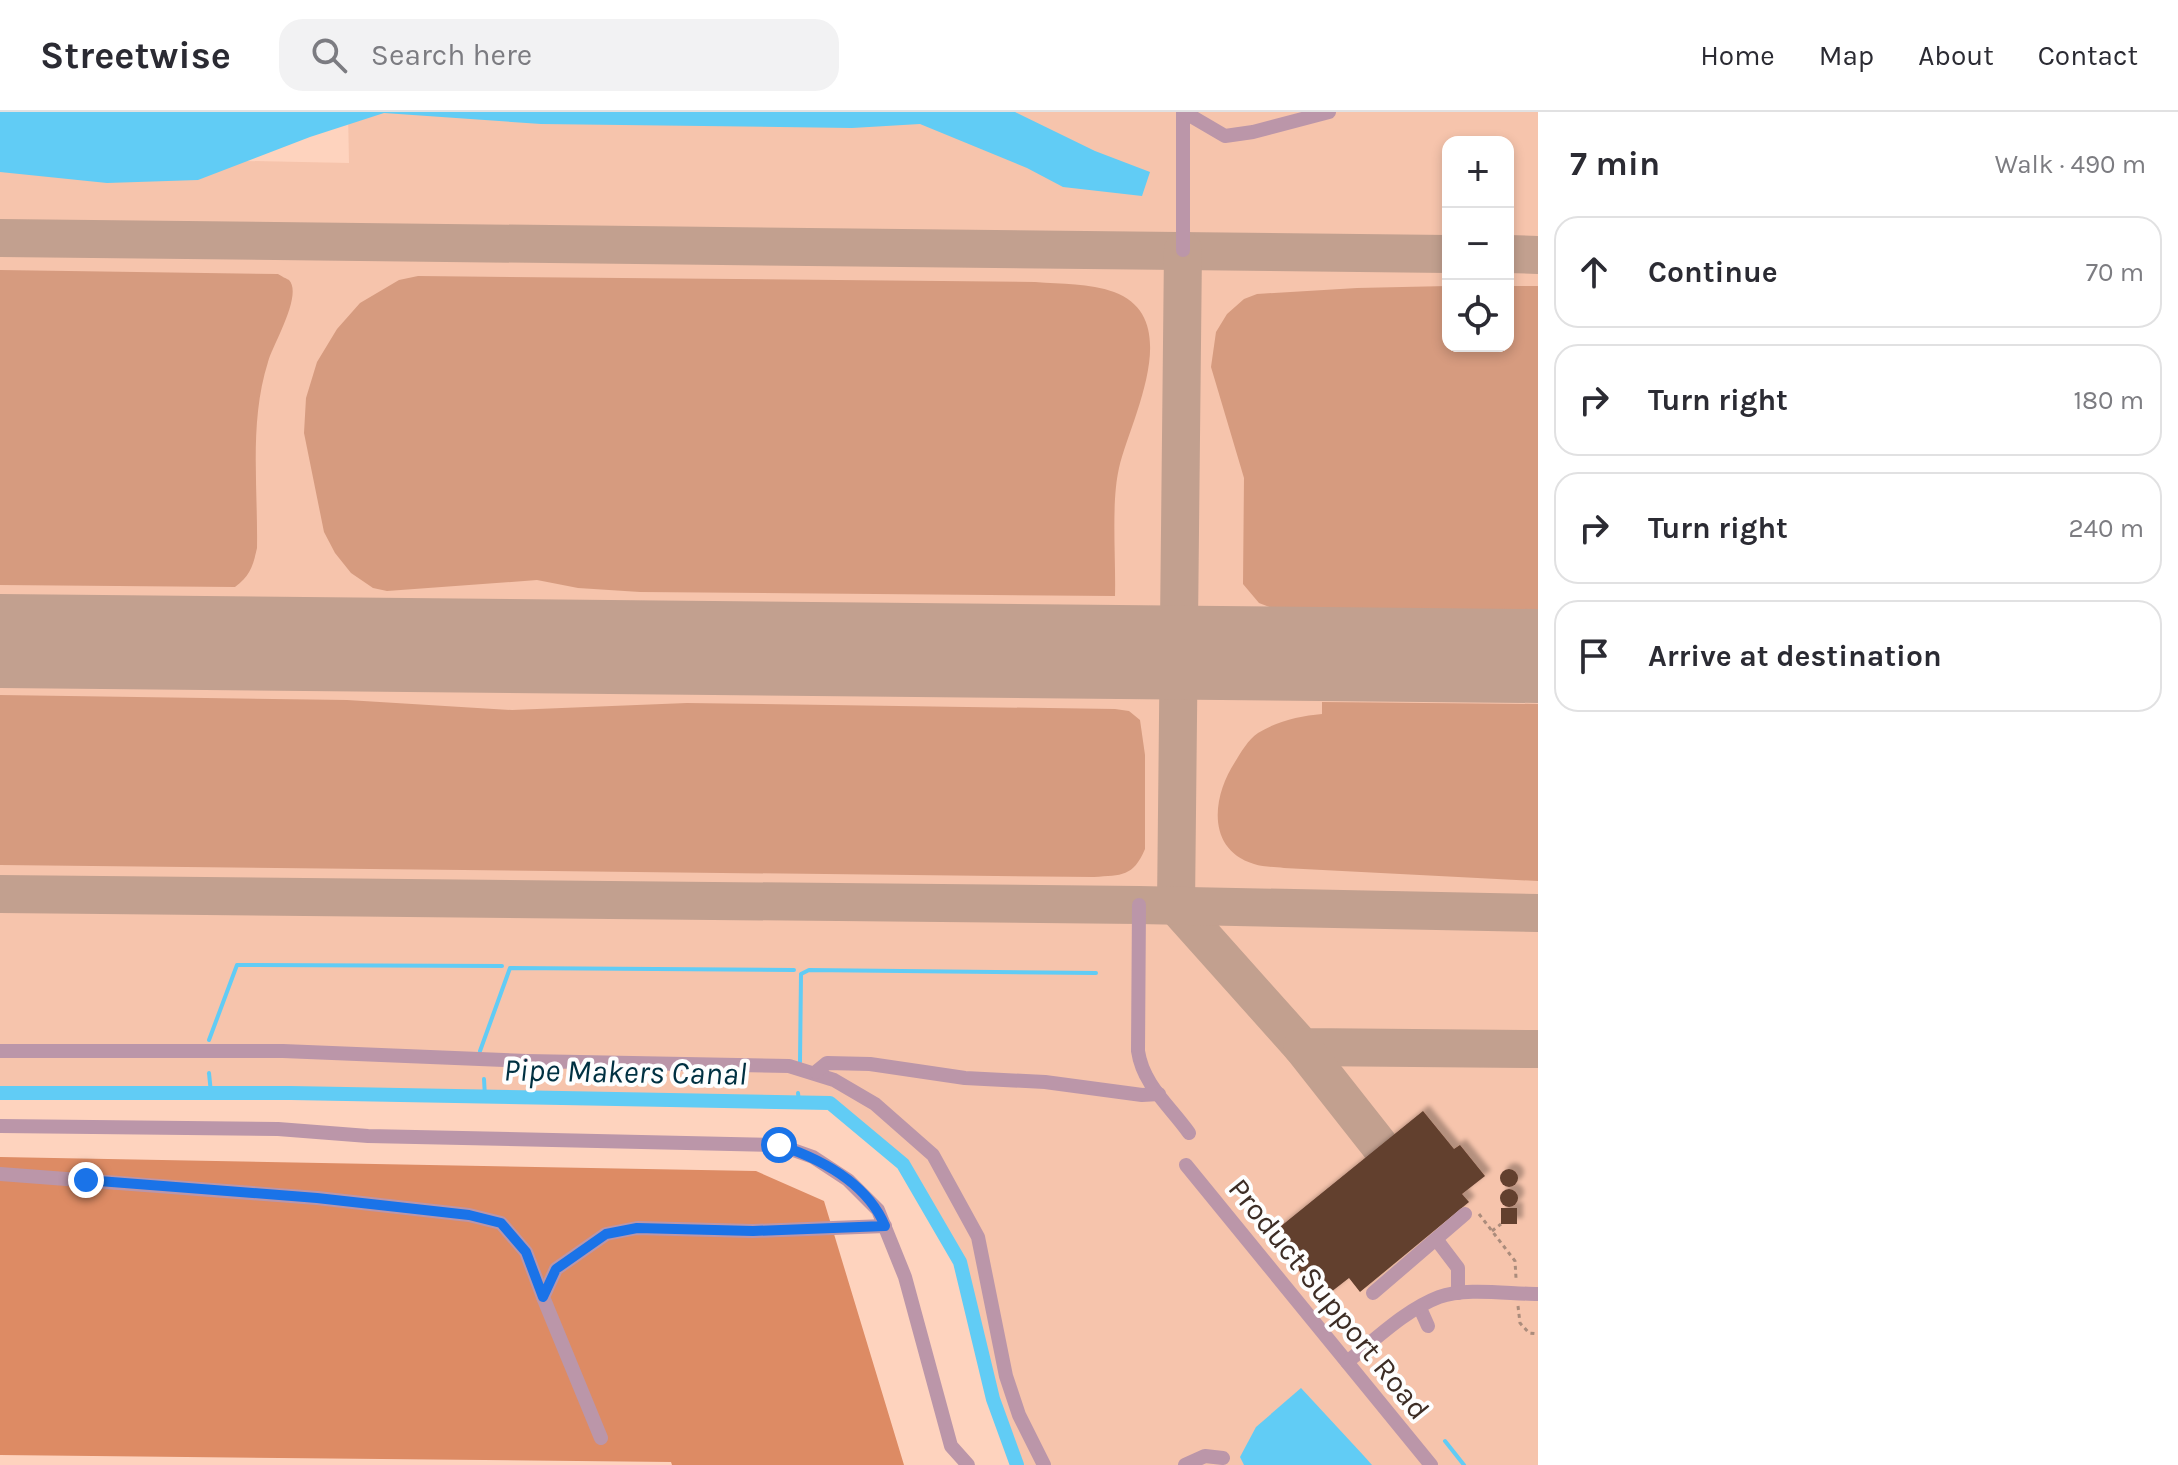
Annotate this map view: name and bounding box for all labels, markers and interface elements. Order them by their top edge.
search box [279,19,839,91]
text: Streetwise [40,33,231,78]
icon: search [307,33,351,77]
text: Search here [371,37,532,73]
text: Home [1700,39,1775,72]
text: Map [1819,39,1874,72]
text: About [1918,39,1994,72]
text: Contact [2038,39,2138,72]
map controls [1442,136,1514,352]
button: + [1442,136,1514,208]
text: 7 min [1570,144,1660,184]
text: Walk · 490 m [1995,149,2146,180]
button: − [1442,208,1514,280]
icon: ahead [1572,250,1616,294]
text: Continue [1648,254,1778,290]
text: 70 m [2086,257,2144,288]
button: locate [1442,280,1514,352]
icon: right [1572,378,1616,422]
text: Turn right [1648,382,1788,418]
text: 180 m [2074,385,2144,416]
icon: right [1572,506,1616,550]
text: Turn right [1648,510,1788,546]
text: 240 m [2068,513,2144,544]
icon: arrive [1572,634,1616,678]
text: Arrive at destination [1648,638,1942,674]
water label: Pipe Makers Canal [503,1051,747,1093]
route start [761,1127,797,1163]
route end [68,1162,104,1198]
street label: Product Support Road [1221,1171,1437,1427]

